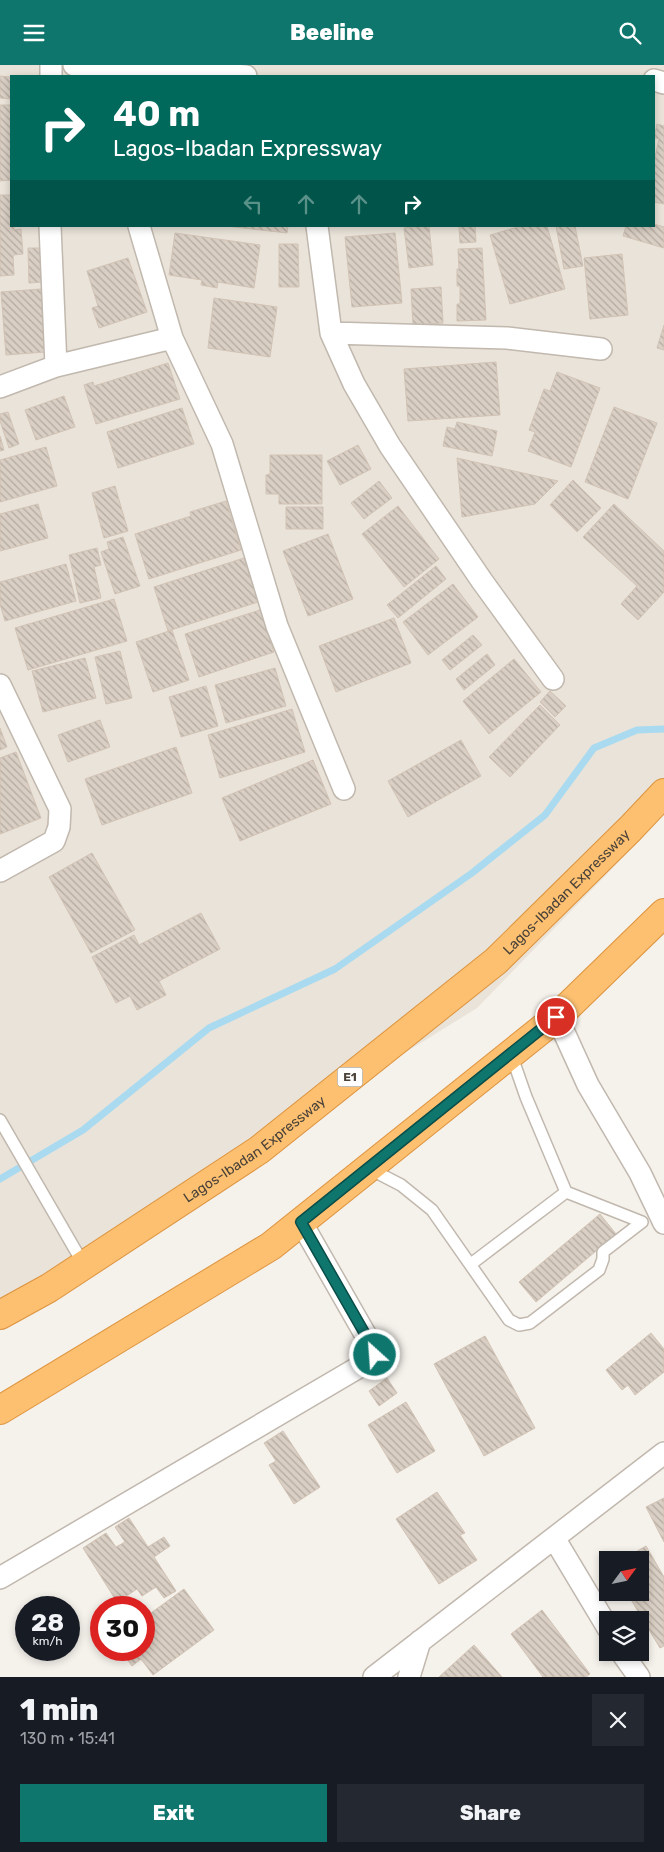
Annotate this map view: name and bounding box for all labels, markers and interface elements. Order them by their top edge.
icon: menu [20,19,48,47]
text: Beeline [290,19,374,46]
icon: search [616,19,644,47]
text: 40 m [113,93,200,135]
icon: right [30,95,95,160]
text: Lagos-Ibadan Expressway [113,135,382,162]
icon: left [239,190,267,218]
icon: ahead [292,190,320,218]
icon: ahead [345,190,373,218]
icon: right [398,190,426,218]
street label: Lagos-Ibadan Expressway [499,825,634,958]
pin [535,996,577,1038]
icon: arrive [542,1003,570,1031]
road number: E1 [338,1067,362,1087]
street label: Lagos-Ibadan Expressway [180,1092,329,1206]
position arrow [348,1328,400,1380]
north arrow [599,1551,649,1601]
map controls [599,1551,649,1661]
speed limit sign: 30 [90,1596,155,1661]
text: 28 [31,1608,64,1637]
button: layers [599,1611,649,1661]
text: km/h [33,1634,62,1648]
text: 1 min [20,1692,98,1728]
button: close [592,1694,644,1746]
text: 130 m · 15:41 [20,1729,115,1748]
button: Exit [20,1784,327,1842]
button: Share [337,1784,644,1842]

